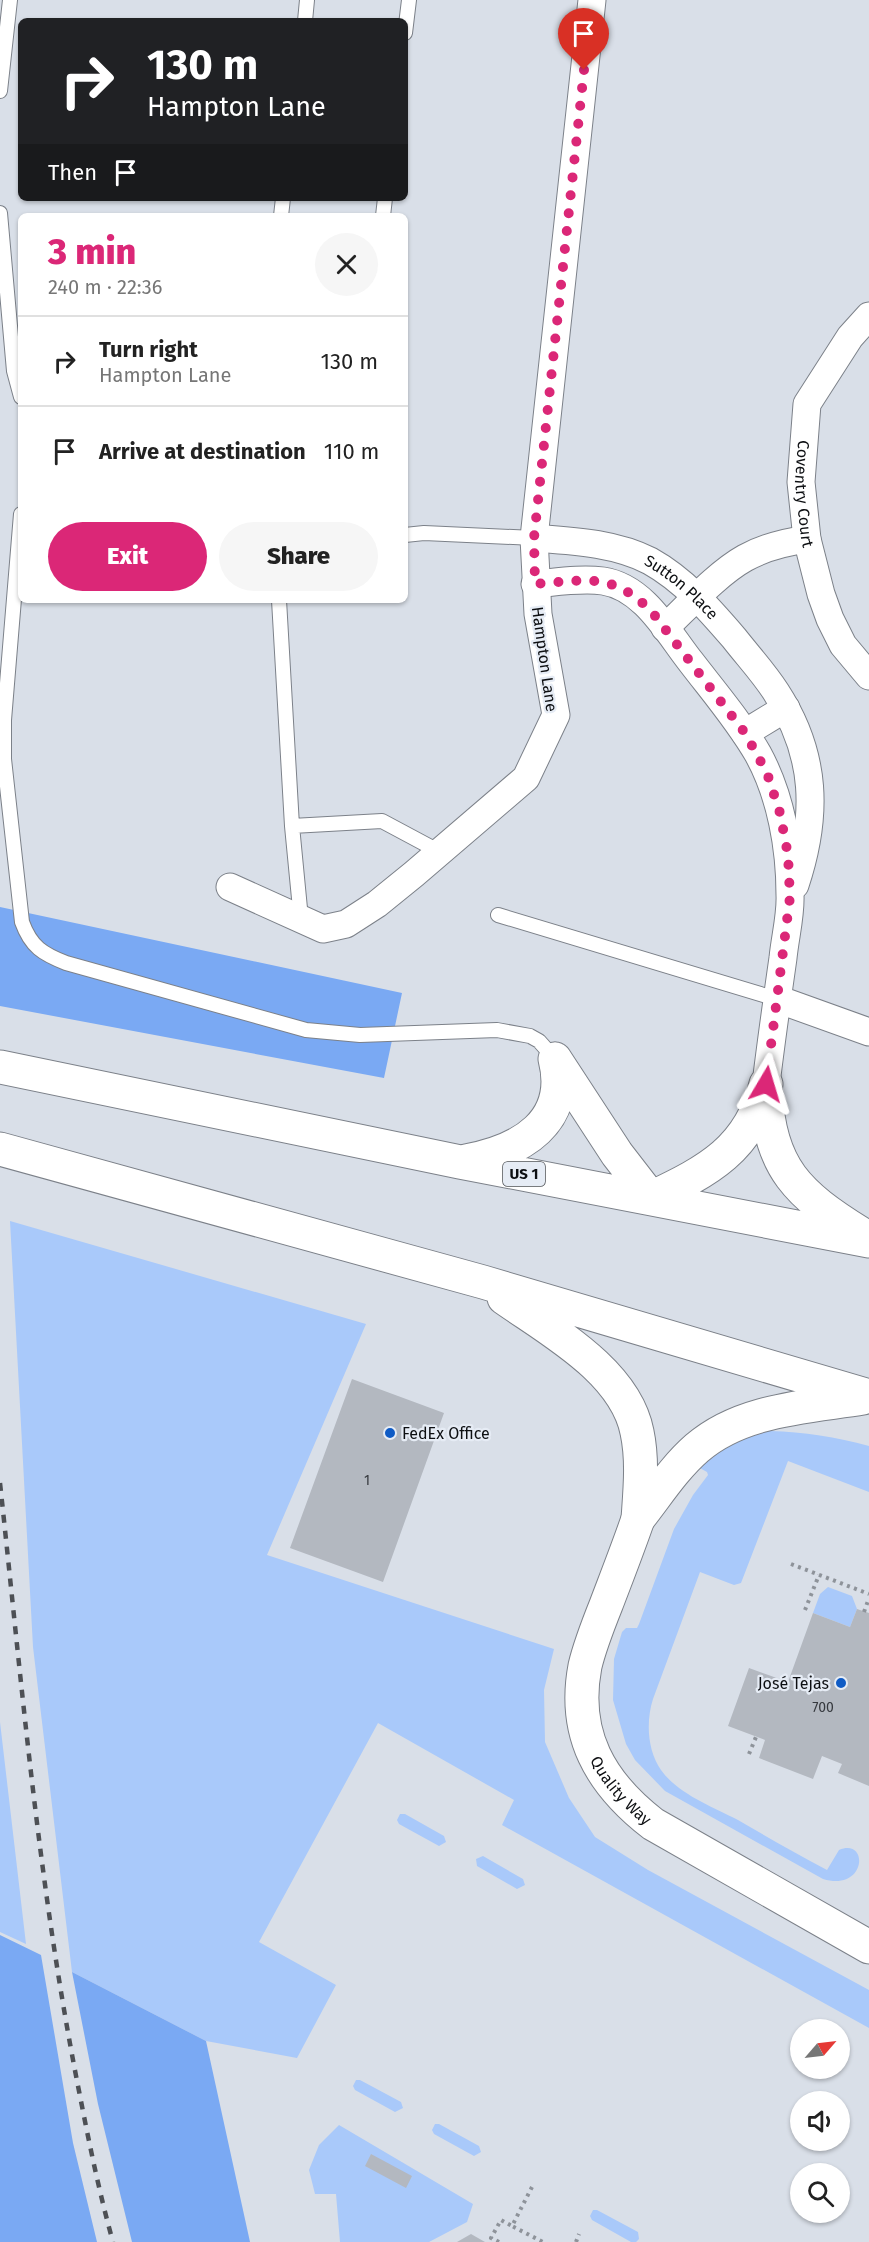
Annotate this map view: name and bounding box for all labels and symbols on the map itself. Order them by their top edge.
pin [558,8,609,70]
street label: Coventry Court [791,440,818,550]
street label: Sutton Place [641,551,722,624]
street label: Hampton Lane [528,605,561,713]
position arrow [734,1052,798,1116]
road number: US 1 [503,1162,545,1186]
place label: FedEx Office [402,1424,490,1443]
marker: FedEx Office [383,1426,397,1440]
house number: 1 [364,1472,370,1489]
place label: José Tejas [758,1674,829,1693]
marker: José Tejas [834,1676,848,1690]
house number: 700 [812,1699,834,1716]
street label: Quality Way [586,1753,655,1829]
north arrow [790,2019,850,2079]

